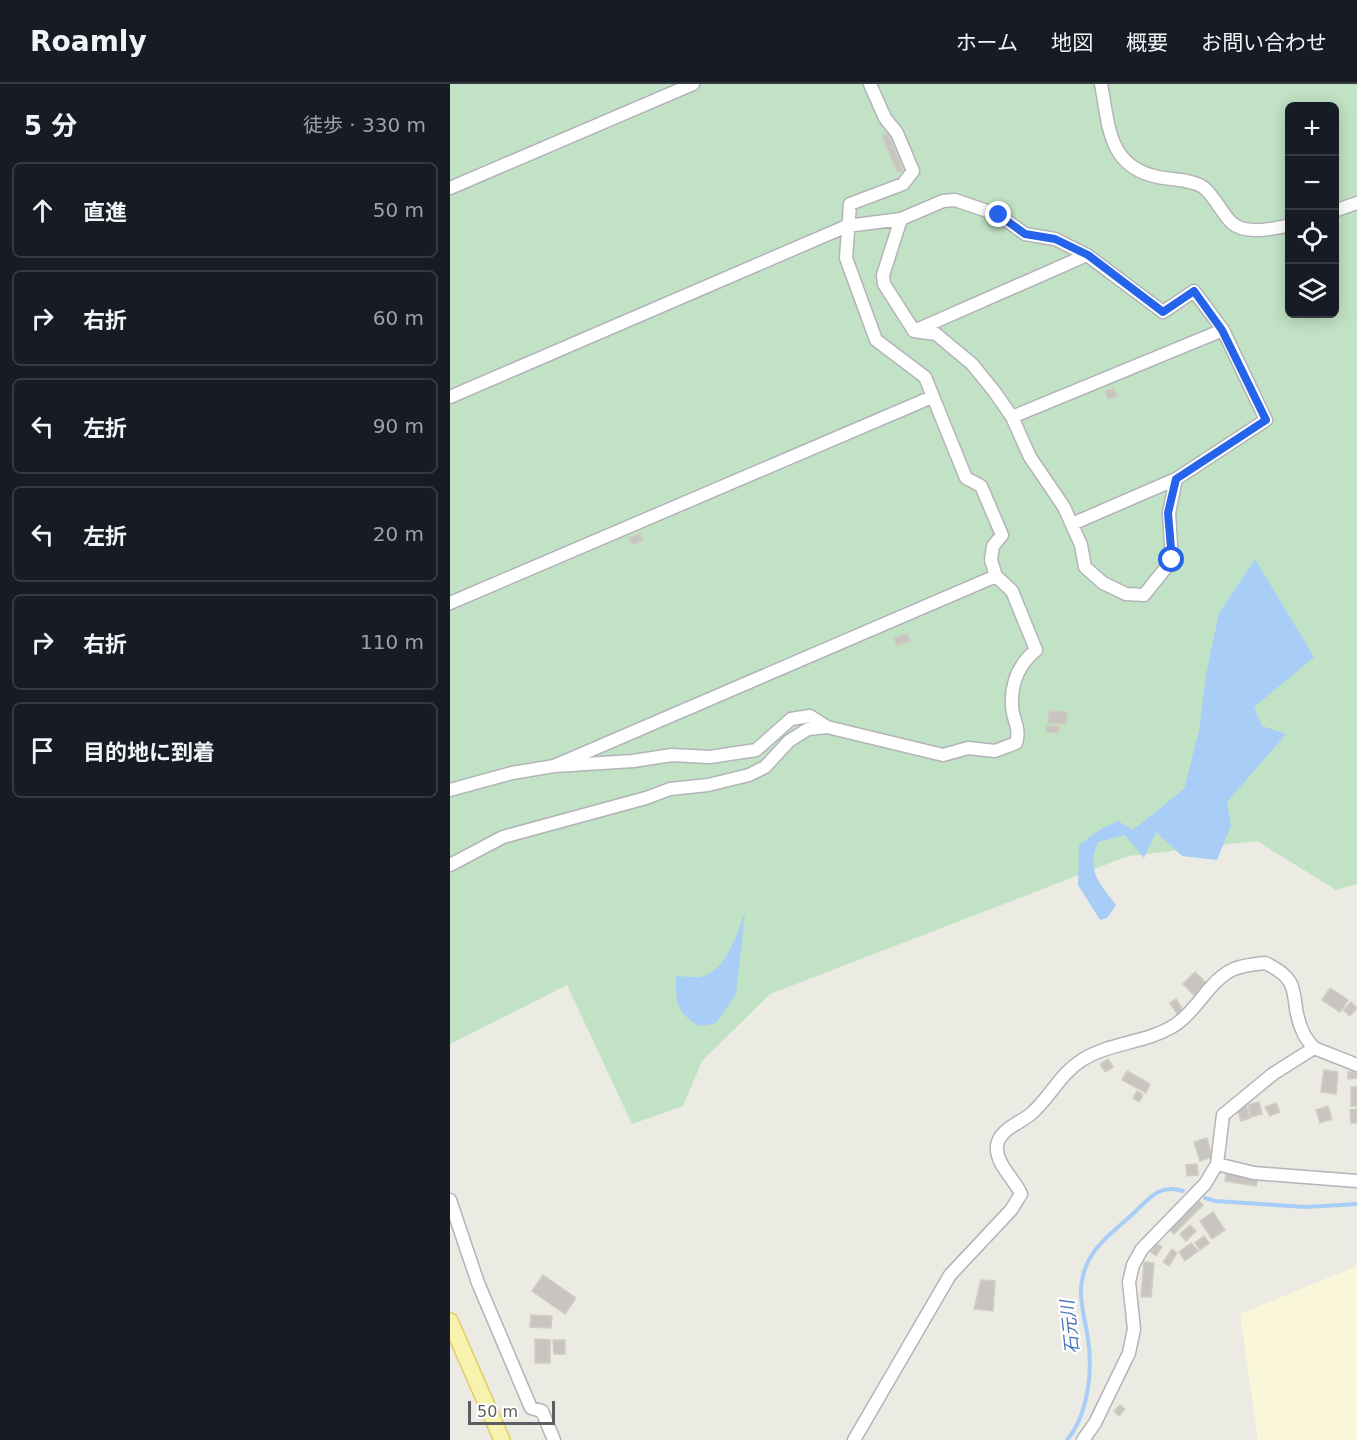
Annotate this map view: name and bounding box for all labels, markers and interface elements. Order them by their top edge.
text: Roamly [30,25,147,58]
text: ホーム [956,31,1018,55]
text: 地図 [1051,31,1093,55]
text: 概要 [1126,31,1168,55]
text: お問い合わせ [1201,31,1327,55]
map controls [1285,102,1339,318]
button: + [1285,102,1339,156]
text: 5 分 [24,111,77,141]
text: 徒歩 · 330 m [303,113,426,137]
button: − [1285,156,1339,210]
icon: ahead [26,194,59,227]
text: 50 m [373,198,424,222]
text: 直進 [83,200,127,225]
route end [985,201,1011,227]
button: locate [1285,210,1339,264]
button: layers [1285,264,1339,318]
icon: right [26,302,59,335]
text: 60 m [373,306,424,330]
text: 右折 [83,308,127,333]
icon: left [26,410,59,443]
text: 90 m [373,414,424,438]
text: 左折 [83,416,127,441]
icon: left [26,518,59,551]
text: 20 m [373,522,424,546]
text: 左折 [83,524,127,549]
route start [1158,546,1184,572]
icon: right [26,626,59,659]
text: 110 m [360,630,424,654]
text: 右折 [83,632,127,657]
icon: arrive [26,734,59,767]
text: 目的地に到着 [83,740,215,765]
water label: 石元川 [1056,1297,1083,1355]
scale bar [468,1398,555,1426]
text: 50 m [477,1402,518,1421]

